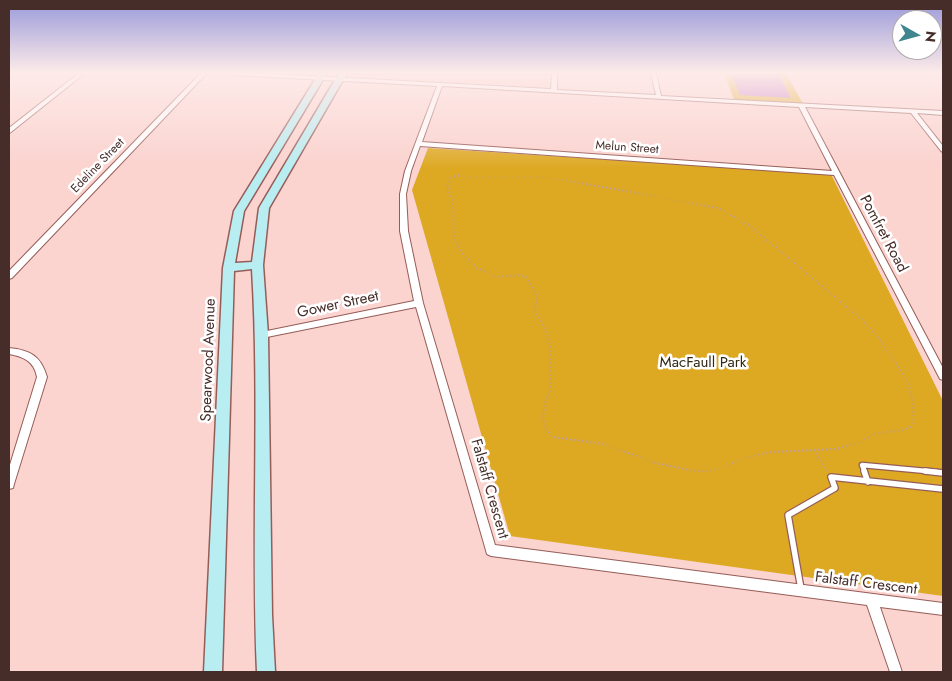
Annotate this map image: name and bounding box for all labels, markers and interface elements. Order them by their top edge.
north arrow [892,10,942,60]
text: N [920,30,941,43]
street label: Edeline Street [68,136,128,196]
street label: Melun Street [595,139,659,157]
street label: Pomfret Road [855,192,911,276]
street label: Gower Street [296,288,380,322]
street label: Spearwood Avenue [198,298,220,422]
park label: MacFaull Park [660,354,746,372]
street label: Falstaff Crescent [466,437,512,541]
street label: Falstaff Crescent [814,569,918,599]

